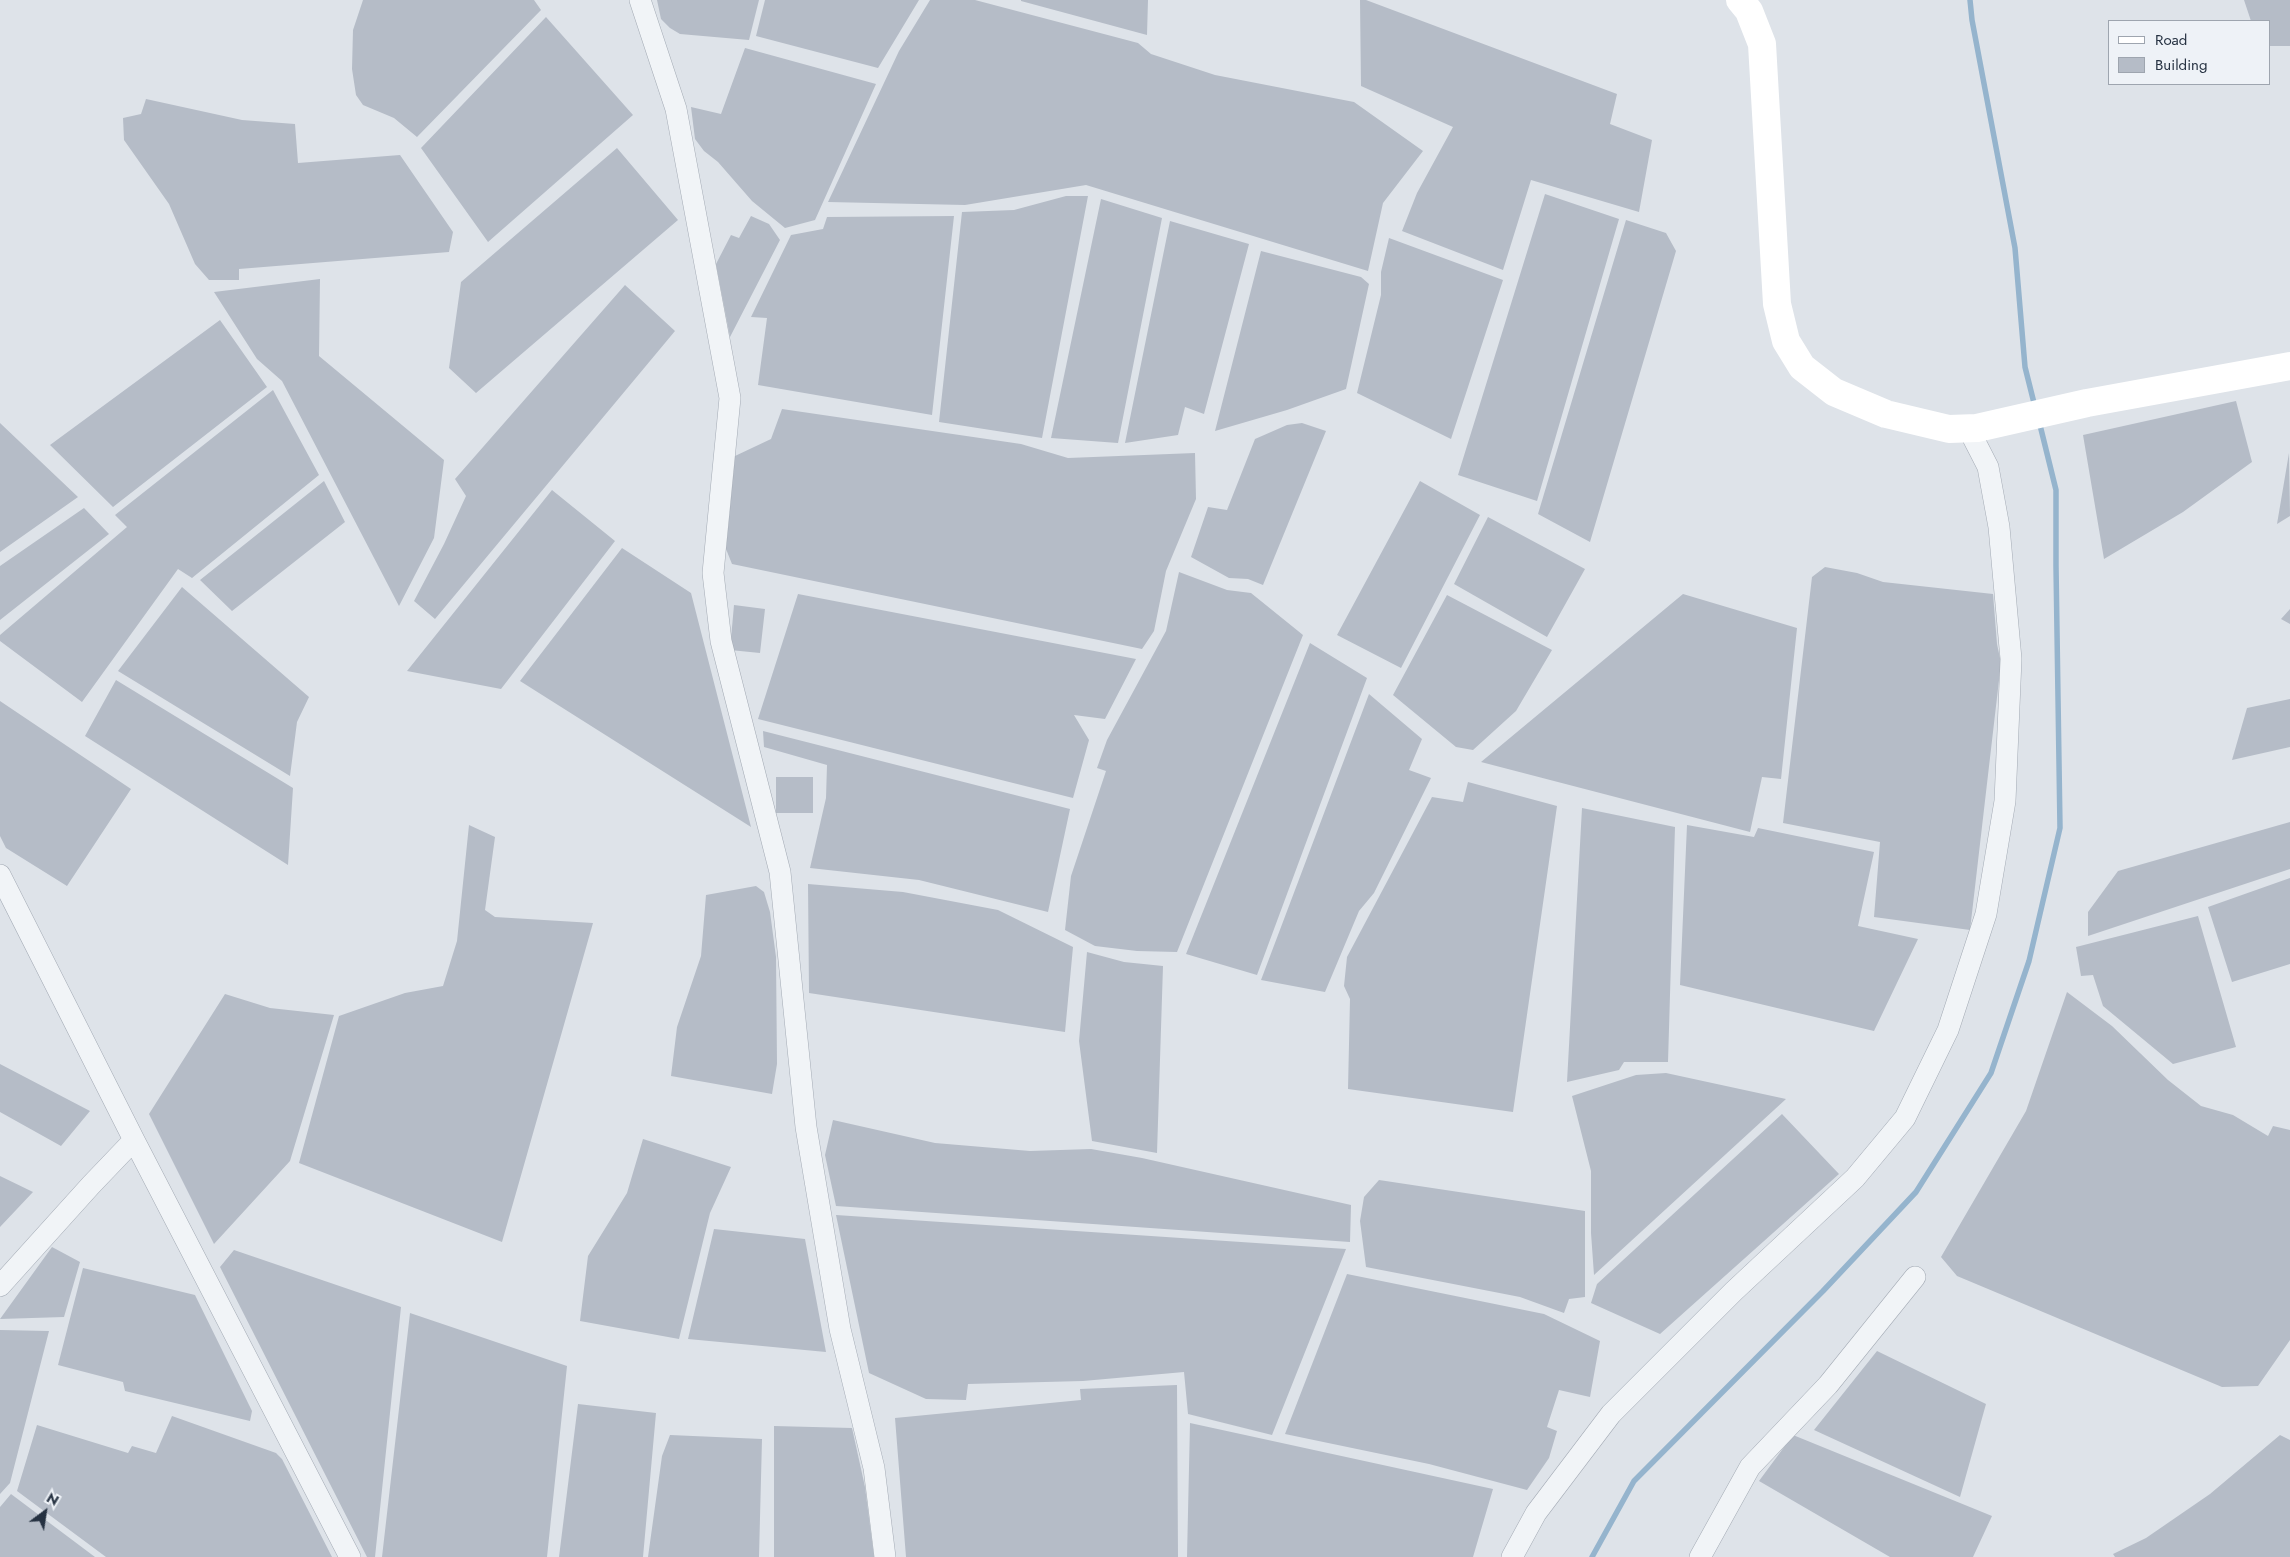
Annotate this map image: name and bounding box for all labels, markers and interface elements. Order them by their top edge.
legend [2108,20,2270,85]
text: Road [2155,29,2187,51]
text: Building [2155,54,2207,76]
north arrow [20,1487,70,1537]
text: N [43,1488,63,1511]

